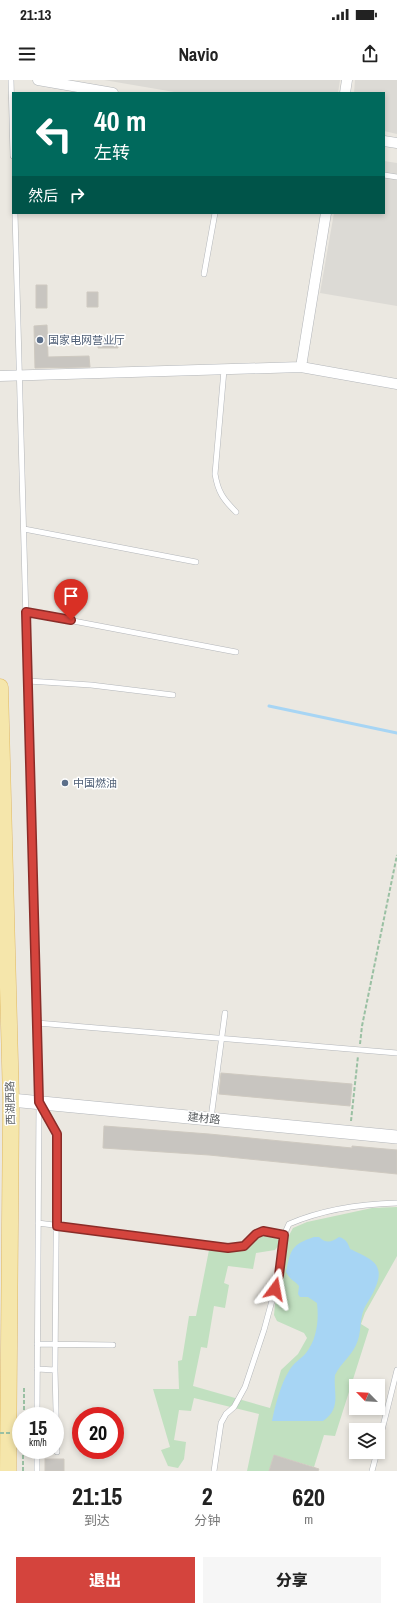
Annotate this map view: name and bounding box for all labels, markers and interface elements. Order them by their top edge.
text: 21:13 [20,4,51,25]
text: Navio [178,42,219,67]
icon: menu [16,43,38,65]
icon: share [359,43,381,65]
text: 40 m [94,102,146,140]
icon: left [28,108,80,160]
text: 左转 [94,140,130,165]
icon: right [66,184,88,206]
text: 然后 [28,185,58,206]
place label: 国家电网营业厅 [48,333,125,347]
marker: 国家电网营业厅 [35,335,45,345]
pin [54,579,88,620]
icon: arrive [60,585,82,607]
place label: 中国燃油 [73,776,117,790]
marker: 中国燃油 [60,778,70,788]
street label: 西湖西路 [3,1081,17,1125]
street label: 建材路 [187,1109,221,1127]
position arrow [254,1268,296,1310]
north arrow [349,1379,385,1415]
map controls [349,1379,385,1459]
speed limit sign: 20 [72,1407,124,1459]
text: 15 [29,1414,47,1441]
button: layers [349,1423,385,1459]
text: km/h [29,1436,47,1449]
text: 21:15 [72,1480,122,1512]
text: 2 [202,1480,213,1512]
text: 620 [292,1481,325,1513]
text: m [304,1511,313,1528]
text: 到达 [84,1512,110,1529]
text: 分钟 [194,1512,220,1529]
button: 退出 [16,1557,195,1603]
button: 分享 [203,1557,381,1603]

